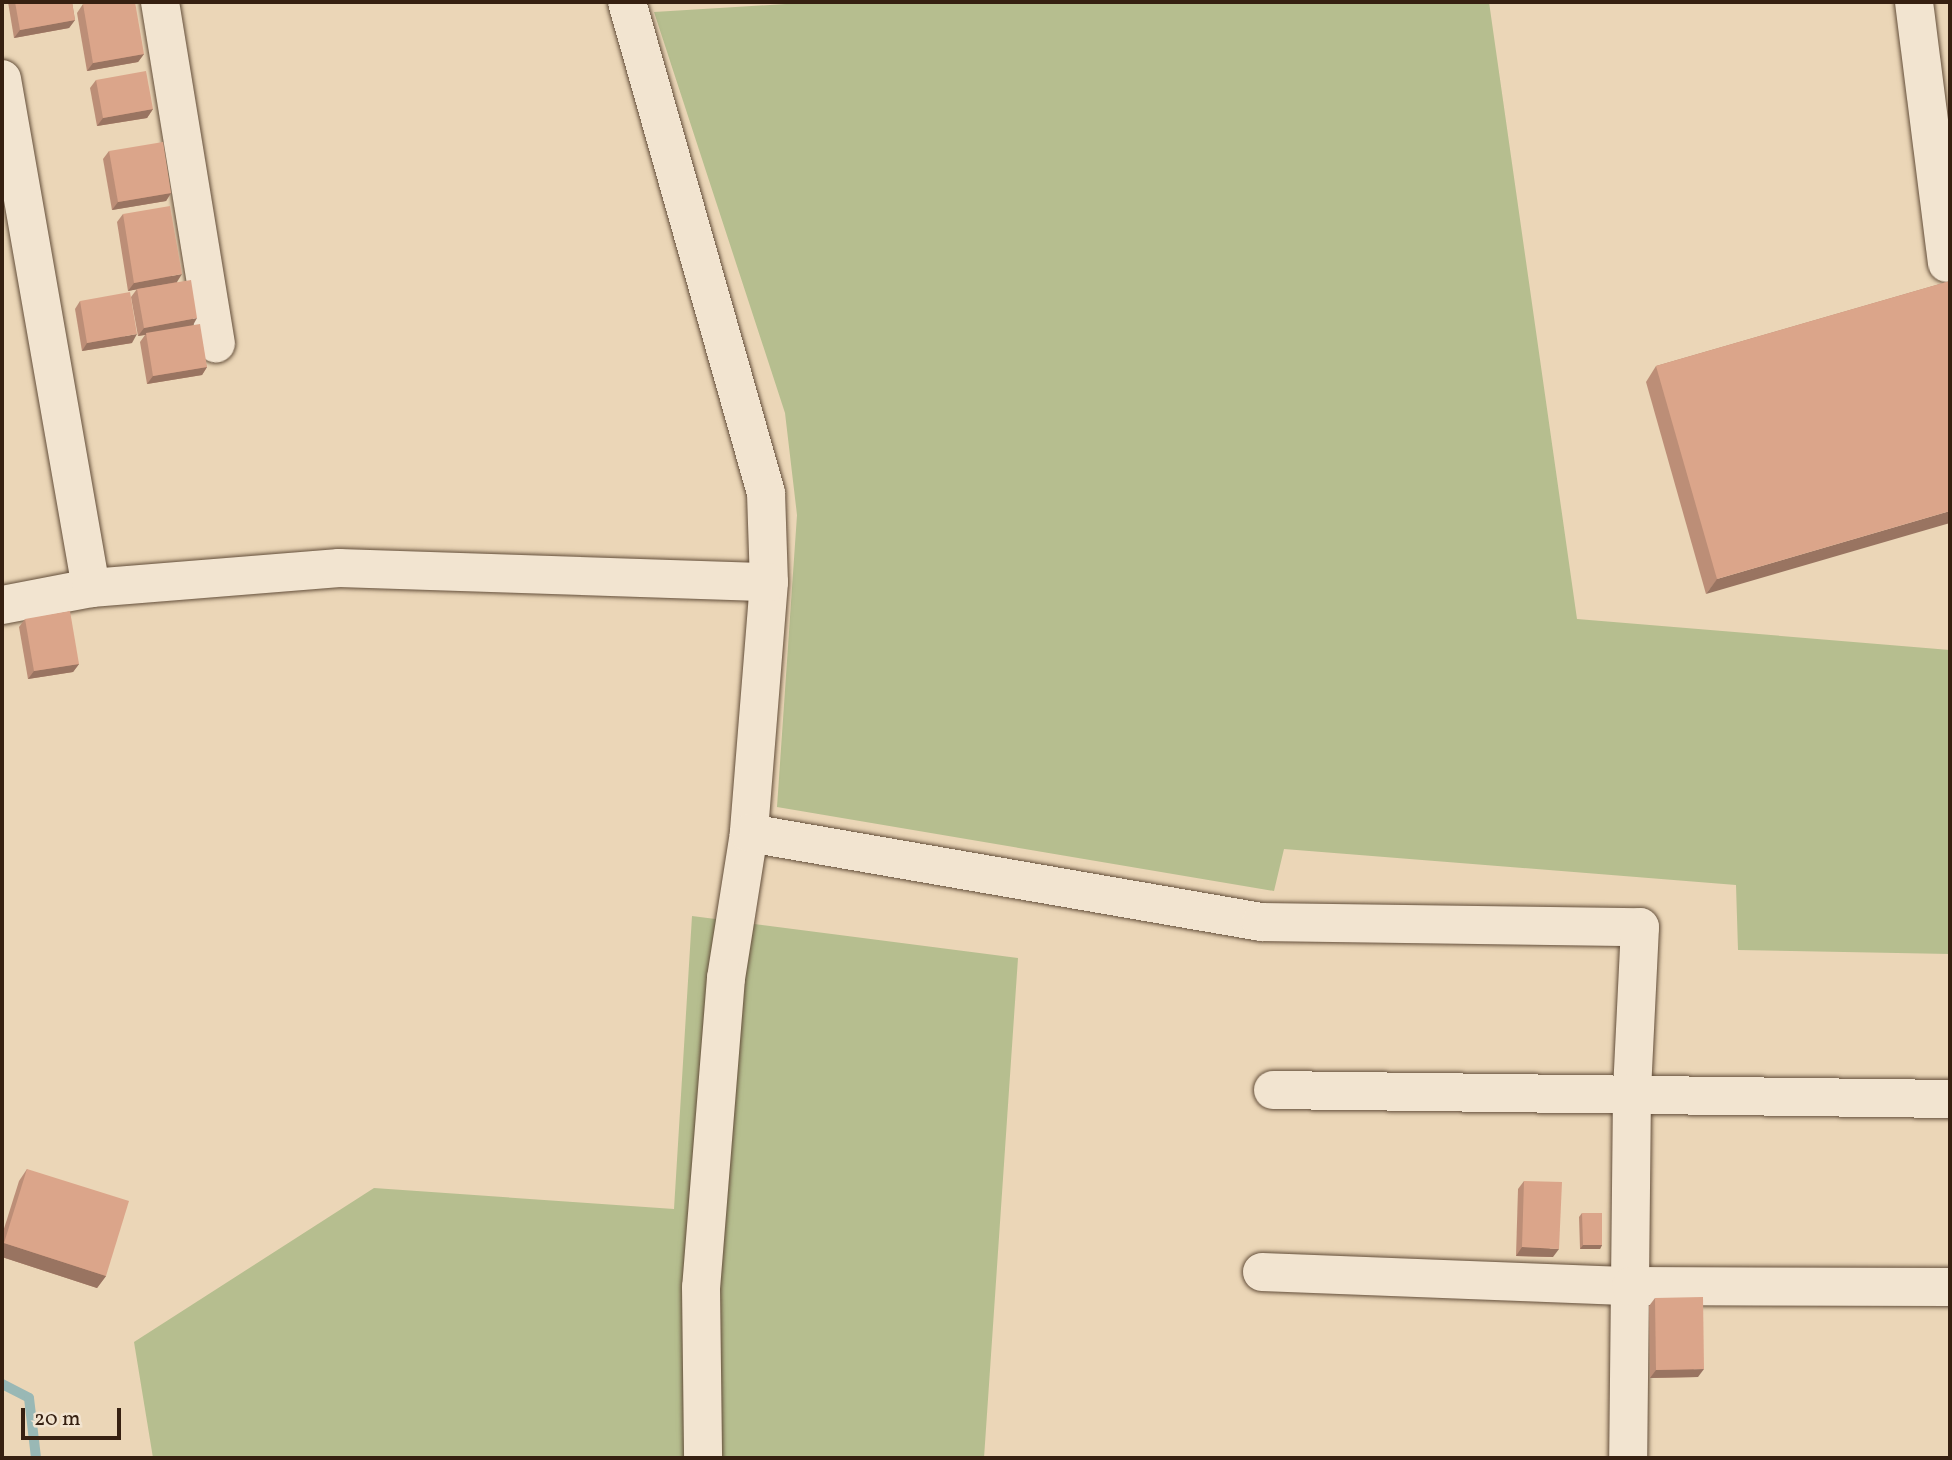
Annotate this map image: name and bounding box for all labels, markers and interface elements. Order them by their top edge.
scale bar [24,1394,124,1438]
text: 20 m [34,1405,80,1434]

